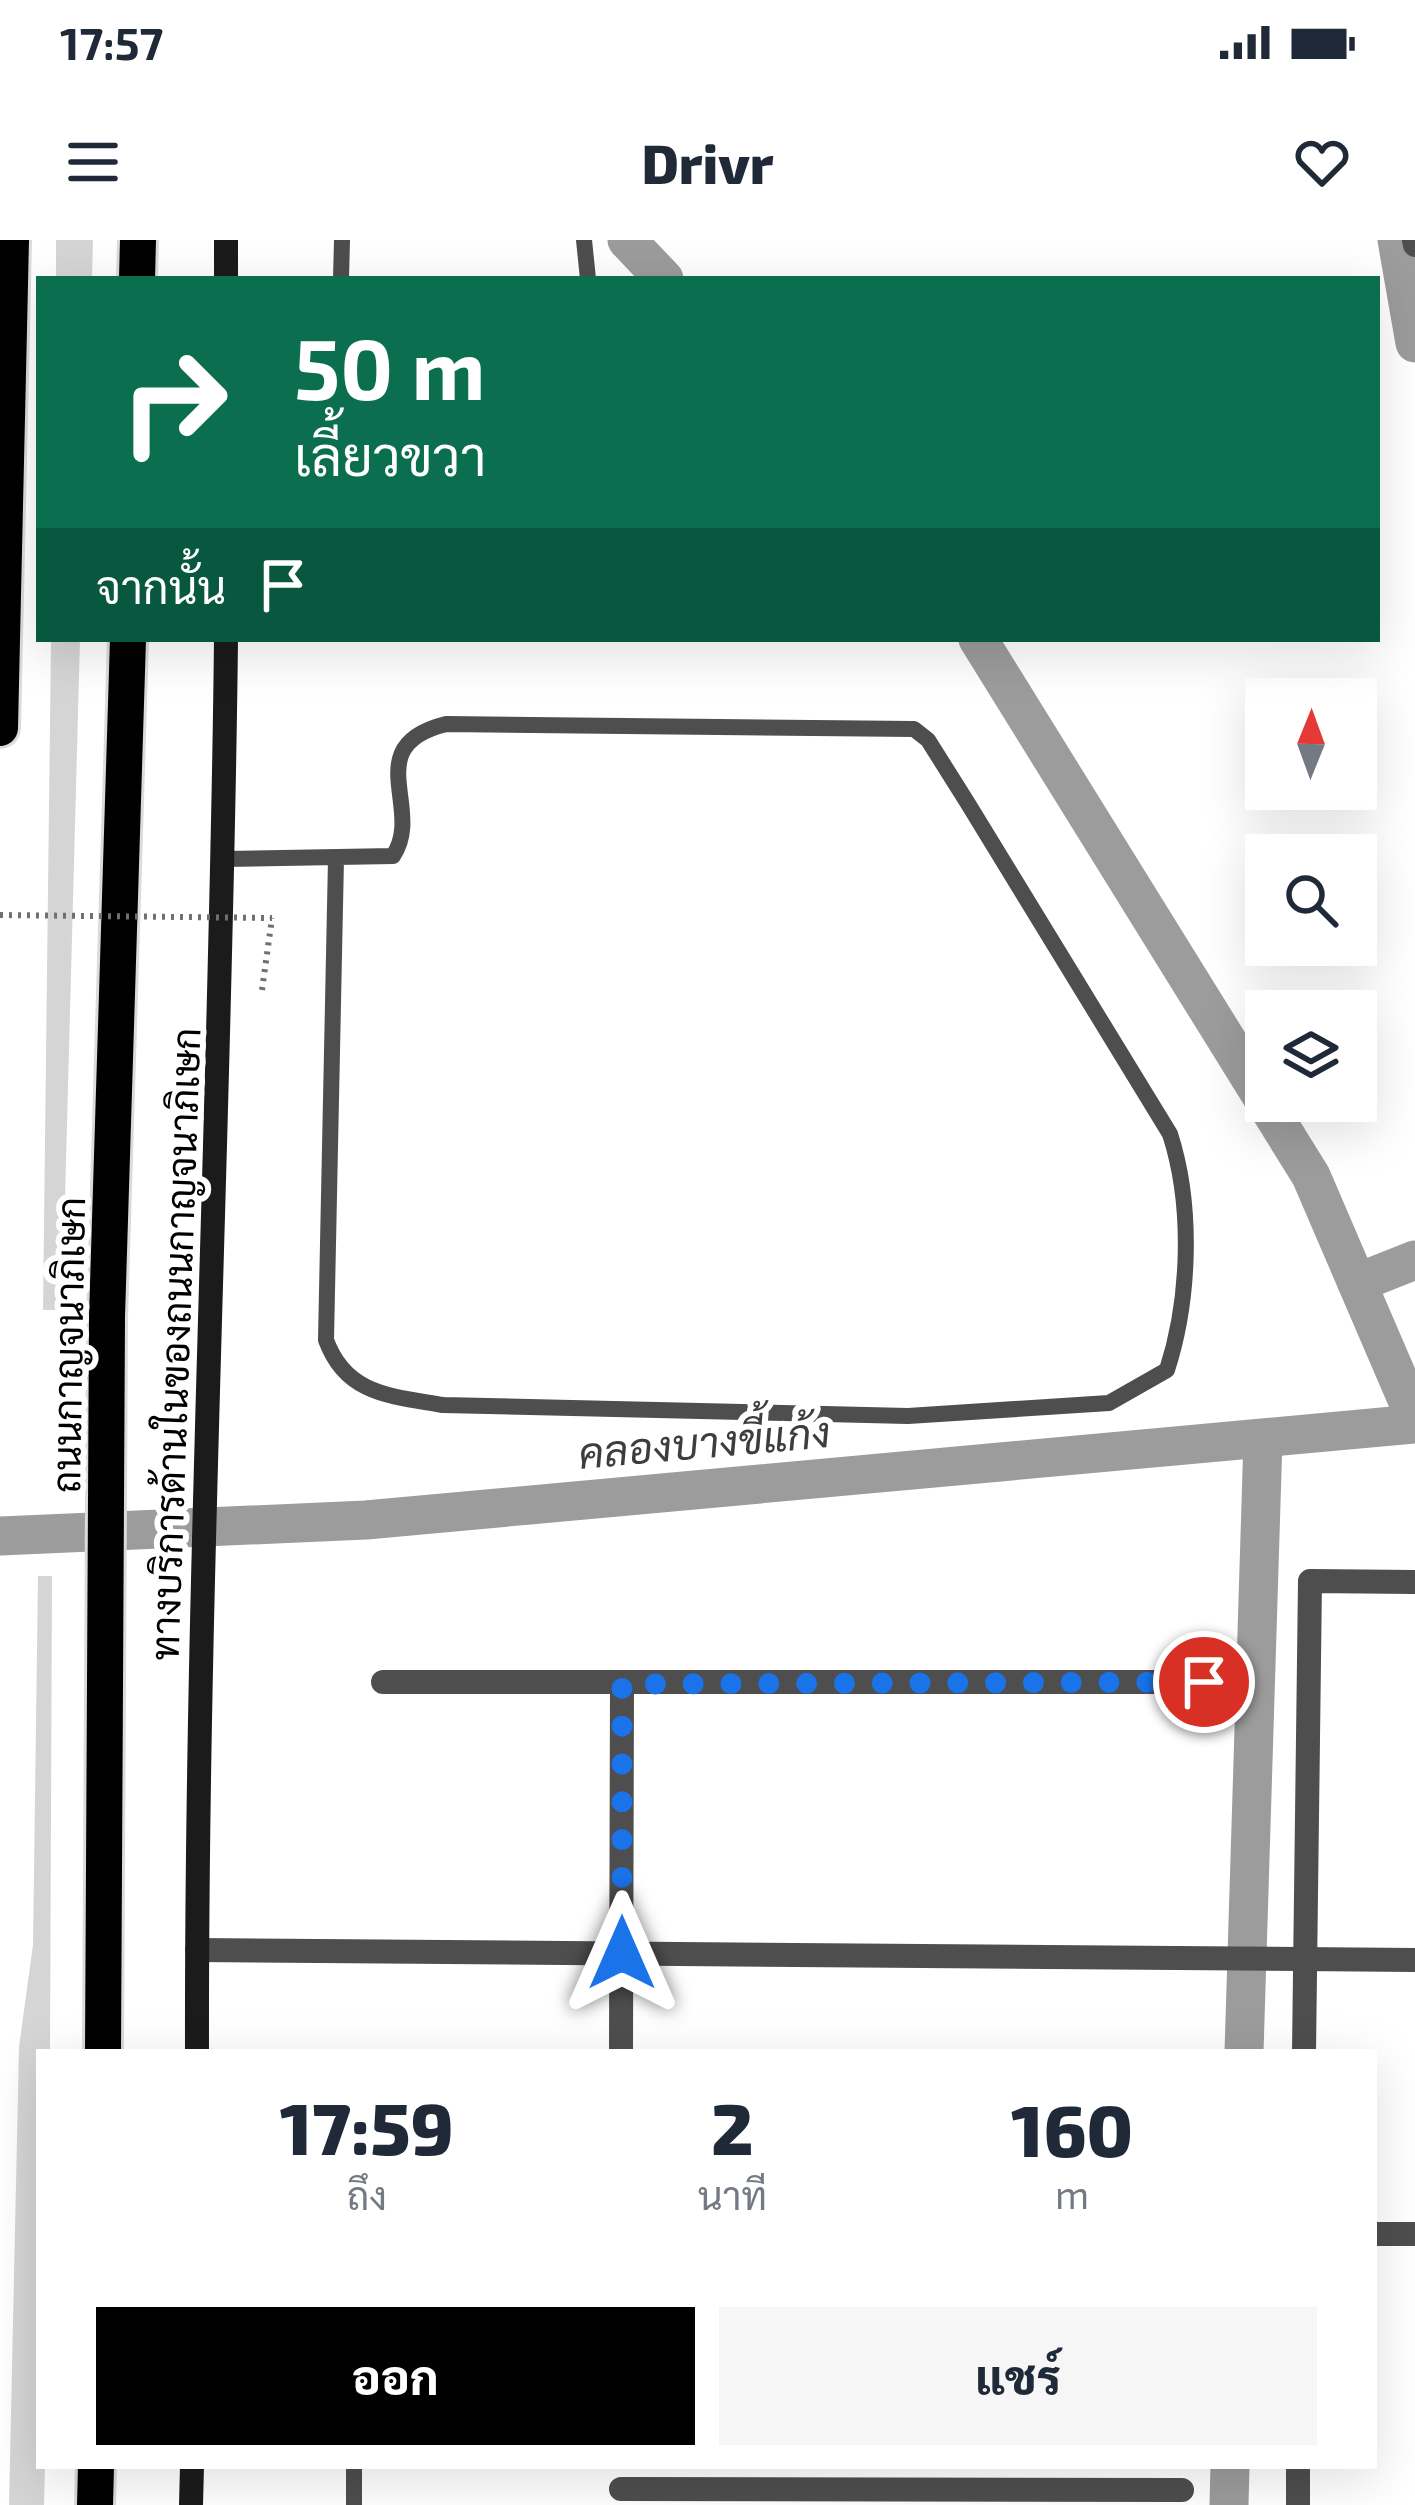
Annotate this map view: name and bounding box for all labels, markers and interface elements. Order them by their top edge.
text: 17:57 [60,15,163,69]
icon: menu [60,129,126,195]
icon: heart [1289,129,1355,195]
text: Drivr [641,130,774,195]
text: 50 m [294,316,486,417]
icon: right [96,324,252,480]
text: เลี้ยวขวา [294,422,487,487]
icon: arrive [250,552,316,618]
text: จากนั้น [96,559,226,613]
north arrow [1245,678,1377,810]
map controls [1245,678,1377,1122]
button: search [1245,834,1377,966]
button: layers [1245,990,1377,1122]
street label: ทางบริการด้านในของถนนกาญจนาภิเษก [139,1027,211,1661]
street label: ถนนกาญจนาภิเษก [41,1196,95,1494]
water label: คลองบางขี้แก้ง [575,1393,832,1477]
pin [1153,1631,1255,1733]
icon: arrive [1171,1649,1237,1715]
position arrow [559,1890,685,2016]
text: 17:59 [280,2083,454,2169]
text: 2 [711,2083,754,2169]
text: 160 [1011,2085,1133,2171]
text: m [1055,2170,1089,2217]
text: ถึง [347,2171,387,2218]
text: นาที [698,2171,767,2218]
button: ออก [96,2307,695,2445]
button: แชร์ [719,2307,1317,2445]

